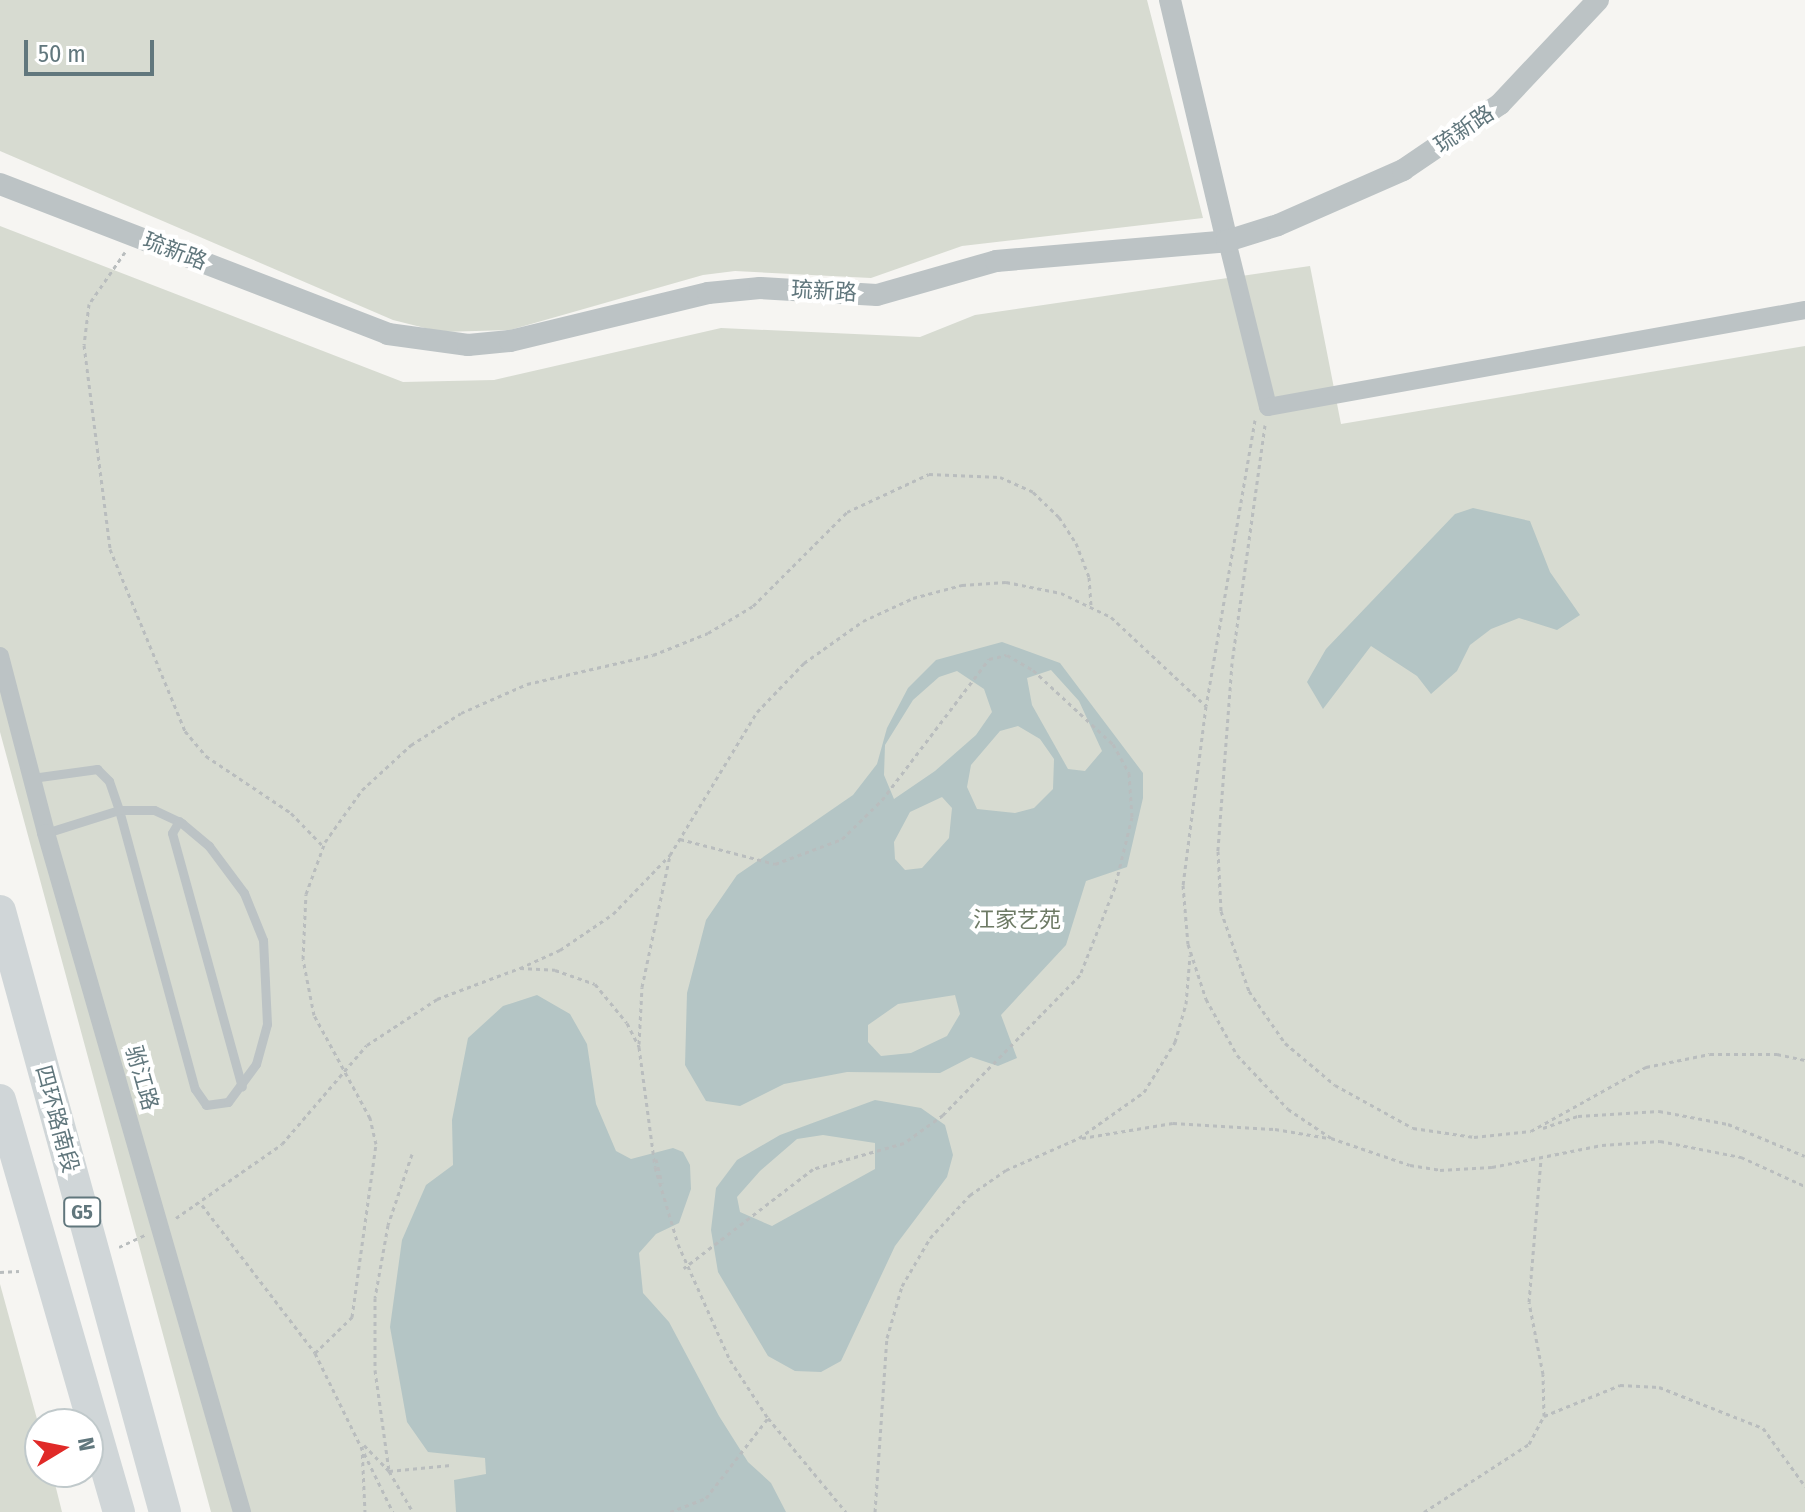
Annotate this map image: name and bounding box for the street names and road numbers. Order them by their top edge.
street label: 琉新路 [1429,100,1499,158]
street label: 琉新路 [139,227,211,275]
street label: 琉新路 [790,276,858,306]
street label: 驸江路 [120,1043,164,1113]
street label: 四环路南段 [30,1062,84,1176]
road number: G5 [62,1196,102,1228]

